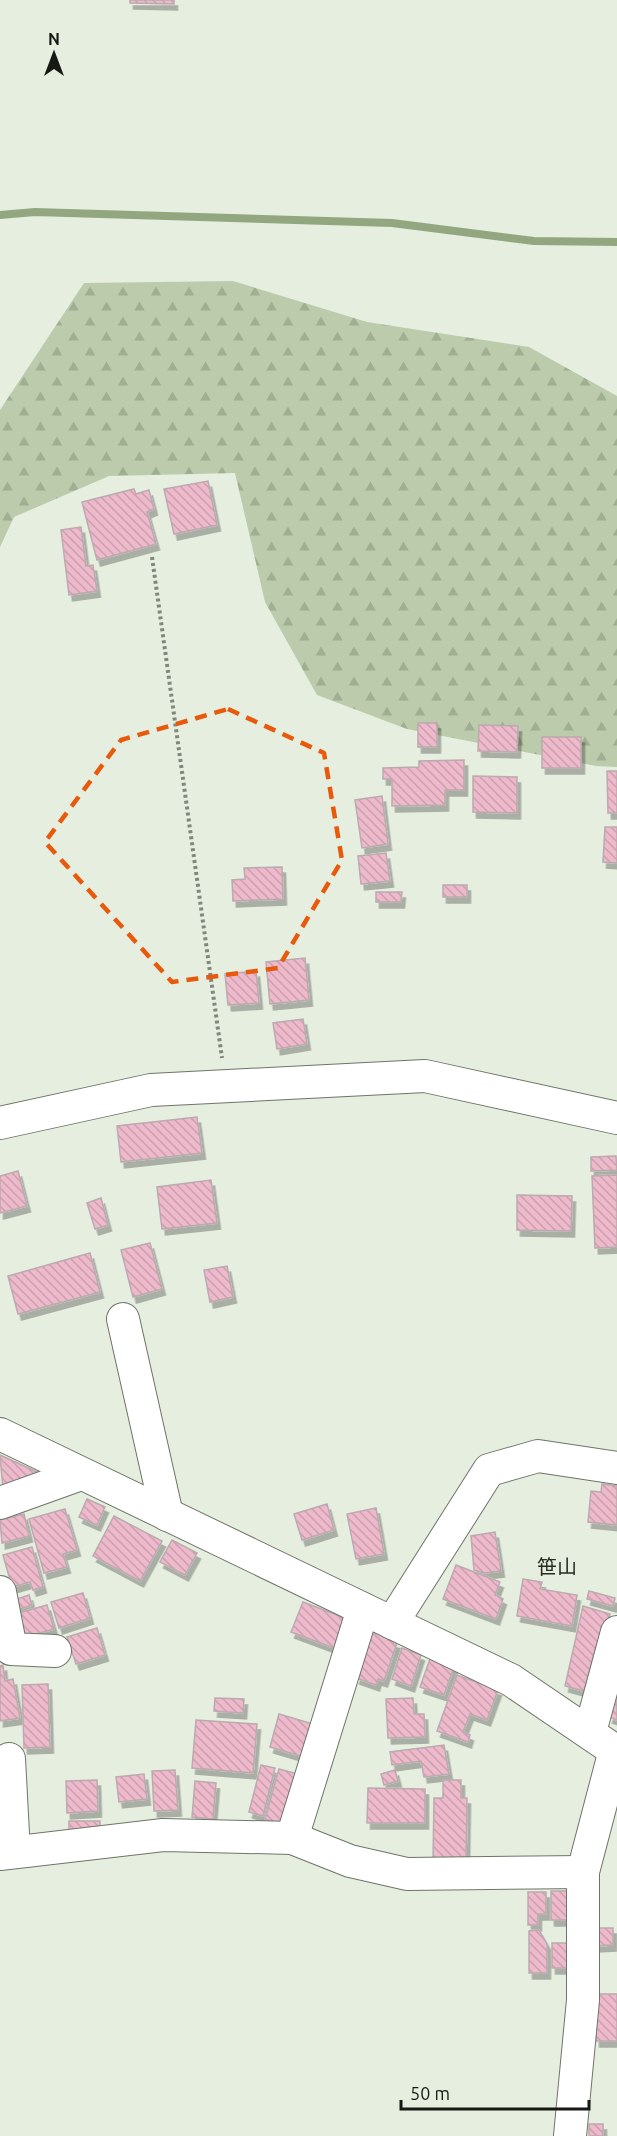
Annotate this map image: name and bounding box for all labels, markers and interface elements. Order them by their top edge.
north arrow [24,24,84,84]
text: N [48,30,60,48]
district label: 笹山 [537,1555,577,1578]
scale bar [401,2073,588,2111]
text: 50 m [410,2083,450,2103]

